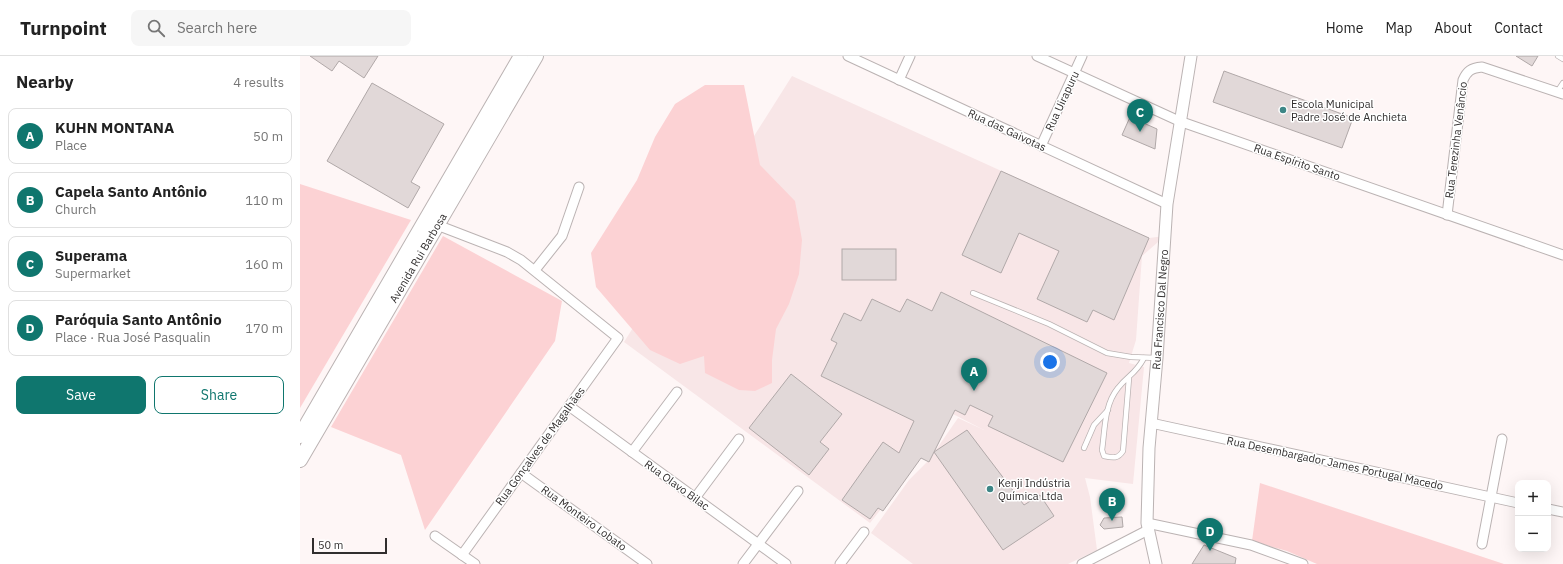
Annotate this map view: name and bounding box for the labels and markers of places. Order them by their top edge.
place label: Escola Municipal Padre José de Anchieta [1291,97,1407,124]
pin: C [1127,99,1153,132]
marker: Escola Municipal Padre José de Anchieta [1278,105,1288,115]
pin: A [961,358,987,391]
place label: Kenji Indústria Química Ltda [998,476,1070,503]
marker: Kenji Indústria Química Ltda [985,484,995,494]
pin: B [1099,488,1125,521]
pin: D [1197,518,1223,551]

